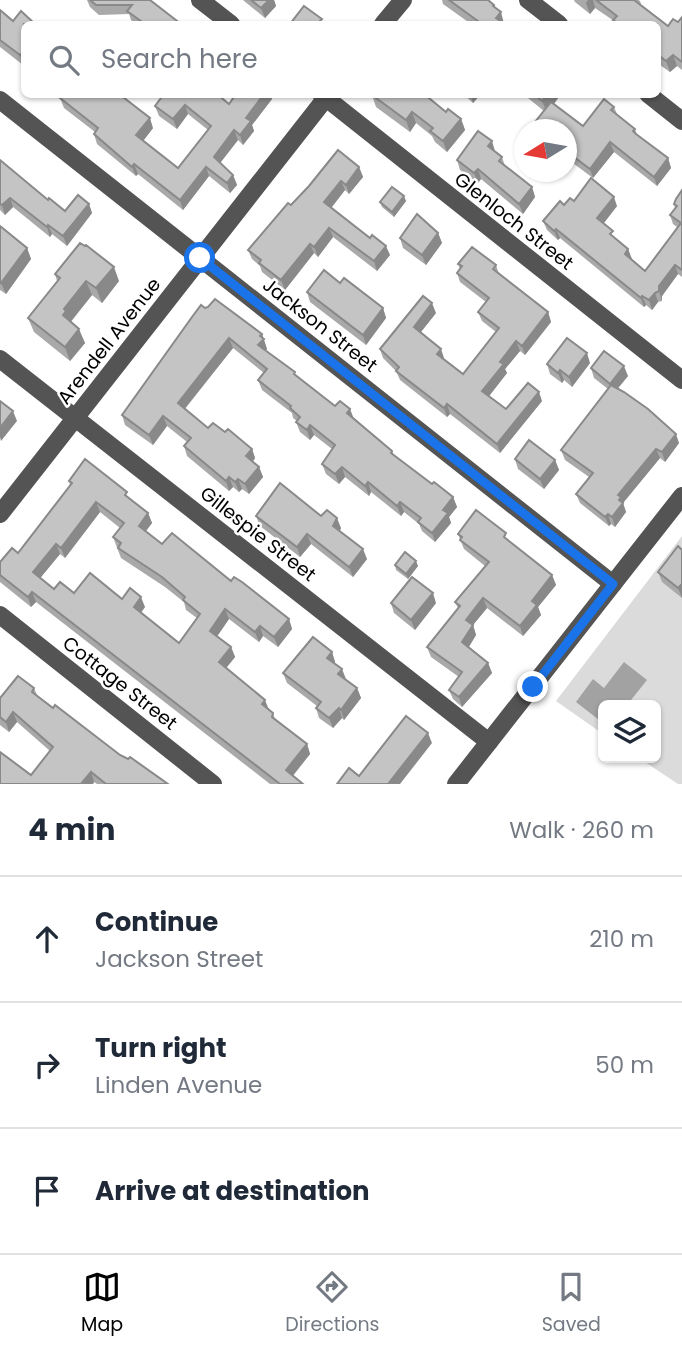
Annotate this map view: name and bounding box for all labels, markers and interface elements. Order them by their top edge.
search box [21,21,661,98]
icon: search [45,41,83,79]
text: Search here [101,41,258,77]
north arrow [514,119,577,182]
street label: Glenloch Street [449,166,579,276]
route start [184,242,215,273]
street label: Arendell Avenue [51,272,167,410]
street label: Jackson Street [257,272,383,379]
street label: Gillespie Street [194,480,322,588]
street label: Cottage Street [57,630,183,736]
route end [517,671,548,702]
map controls [598,700,661,763]
button: layers [598,700,661,763]
text: 4 min [28,808,116,851]
text: Walk · 260 m [509,814,654,846]
text: Continue [95,904,218,940]
icon: ahead [28,920,66,958]
text: 210 m [589,923,654,955]
text: Jackson Street [95,943,263,975]
text: Turn right [95,1030,227,1066]
icon: right [28,1046,66,1084]
text: 50 m [595,1049,654,1081]
text: Linden Avenue [95,1069,262,1101]
icon: arrive [28,1172,66,1210]
text: Arrive at destination [95,1173,370,1209]
tab: Map [81,1268,123,1339]
tab: Directions [285,1268,380,1339]
tab: Saved [542,1268,601,1339]

